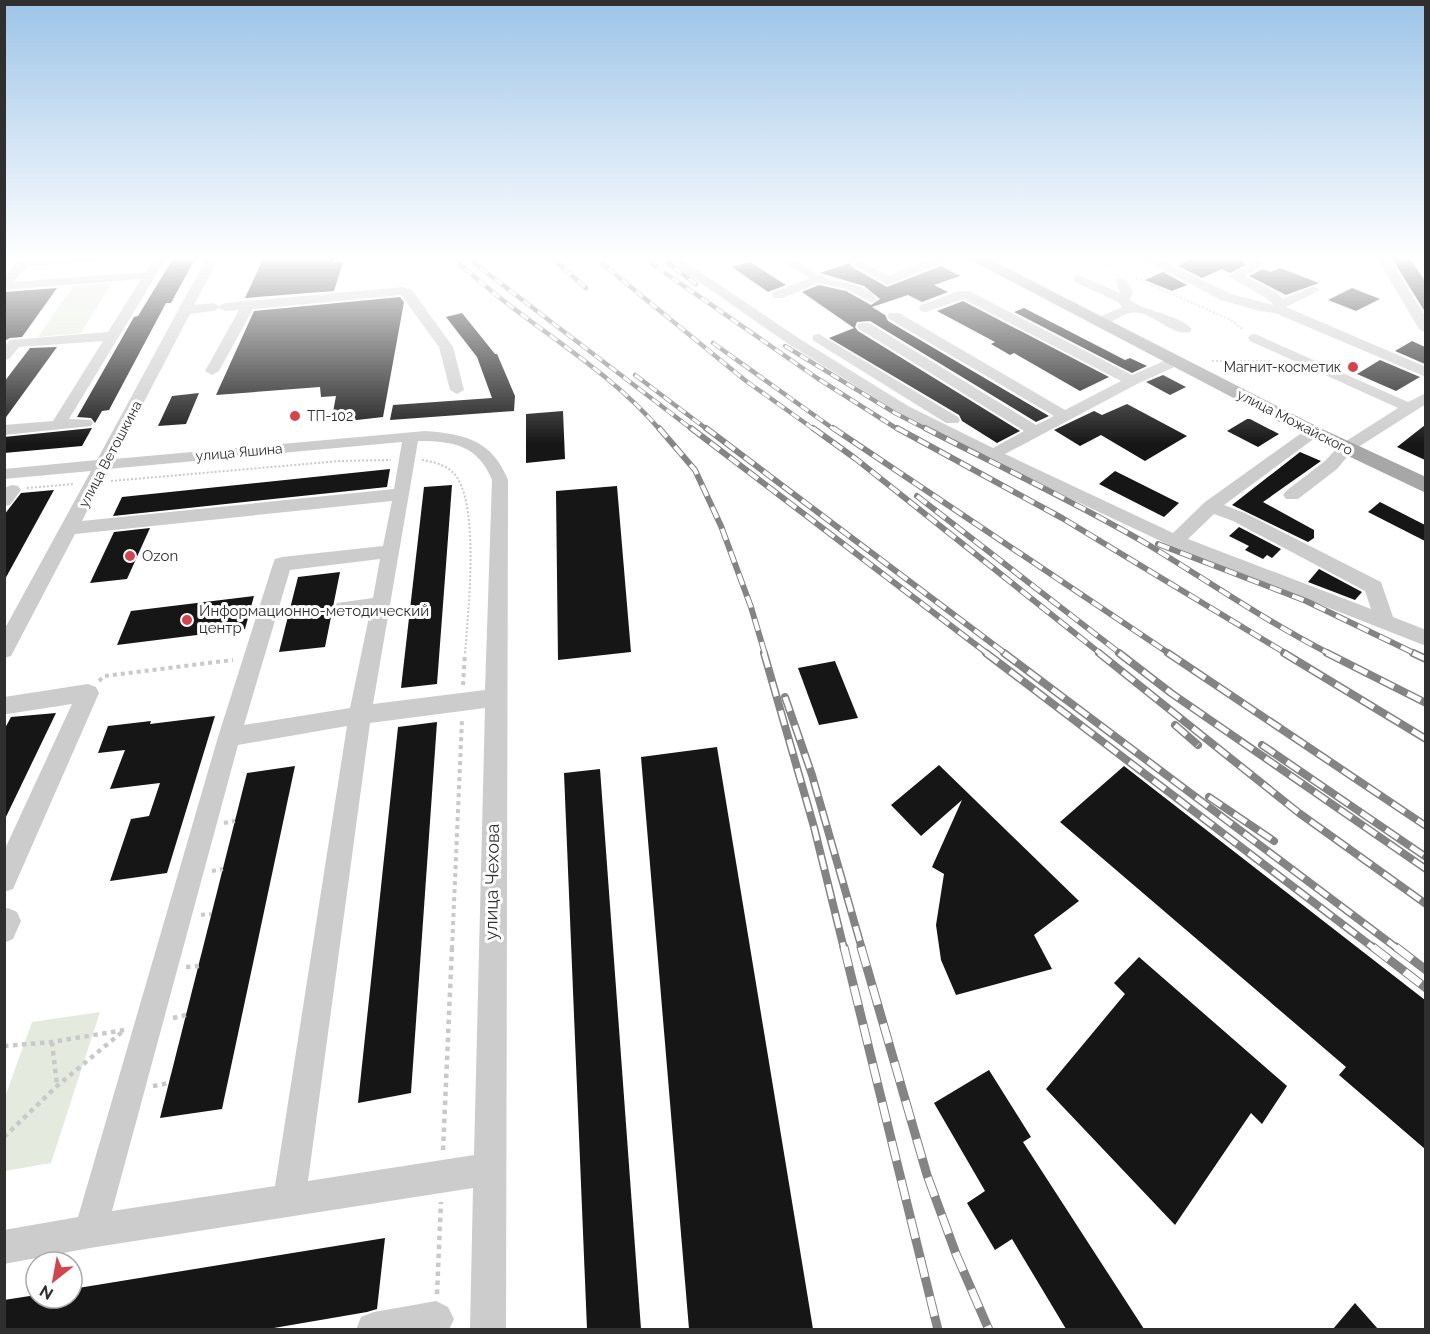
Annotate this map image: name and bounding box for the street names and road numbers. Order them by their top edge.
street label: улица Можайского [1235,386,1355,458]
street label: улица Ветошкина [75,398,145,510]
street label: улица Яшина [195,440,283,464]
street label: улица Чехова [480,823,503,941]

